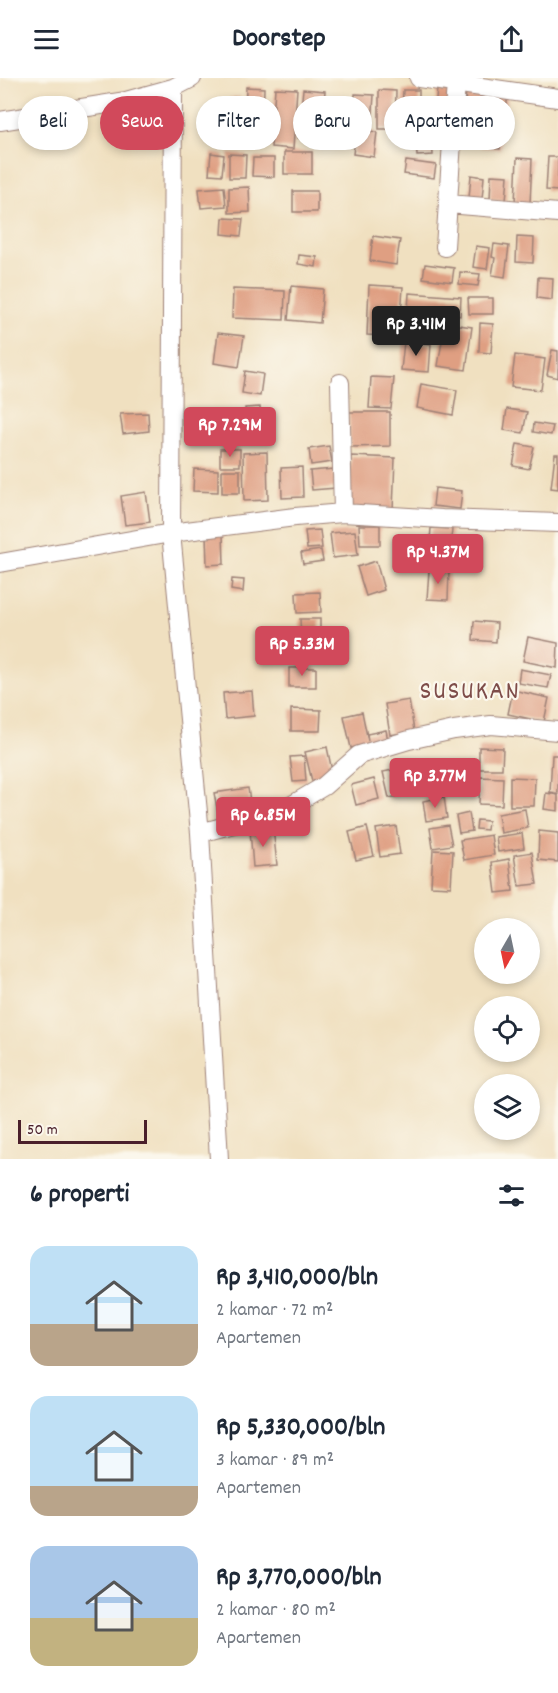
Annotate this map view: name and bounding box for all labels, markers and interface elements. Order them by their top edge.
text: Doorstep [232,20,326,59]
icon: menu [30,23,63,56]
icon: share [495,23,528,56]
chip: Beli [18,96,88,150]
chip: Sewa [100,96,184,150]
chip: Filter [196,96,281,150]
chip: Baru [293,96,372,150]
chip: Apartemen [384,96,515,150]
pin: Rp 3.41M [354,306,478,357]
text: Rp 3.41M [386,311,446,339]
pin: Rp 7.29M [168,407,292,458]
text: Rp 7.29M [198,412,262,440]
pin: Rp 4.37M [376,534,500,585]
text: Rp 4.37M [406,539,470,567]
pin: Rp 5.33M [240,626,364,677]
text: Rp 5.33M [269,631,335,659]
district label: SUSUKAN [420,673,520,712]
pin: Rp 3.77M [373,758,497,809]
text: Rp 3.77M [404,763,466,791]
pin: Rp 6.85M [201,797,325,848]
text: Rp 6.85M [230,802,296,830]
north arrow [474,918,540,984]
map controls [474,918,540,1140]
button: locate [474,996,540,1062]
button: layers [474,1074,540,1140]
scale bar [18,1117,147,1144]
text: 50 m [27,1119,58,1142]
text: 6 properti [30,1177,129,1214]
icon: filters [495,1179,528,1212]
text: Rp 3,410,000/bln [216,1260,378,1297]
icon: home [78,1270,150,1342]
text: 2 kamar · 72 m² [216,1297,333,1325]
text: Apartemen [216,1325,301,1353]
text: Rp 5,330,000/bln [216,1410,385,1447]
icon: home [78,1420,150,1492]
text: 3 kamar · 89 m² [216,1447,334,1475]
text: Apartemen [216,1475,301,1503]
text: Rp 3,770,000/bln [216,1560,382,1597]
icon: home [78,1570,150,1642]
text: 2 kamar · 80 m² [216,1597,336,1625]
text: Apartemen [216,1625,301,1653]

